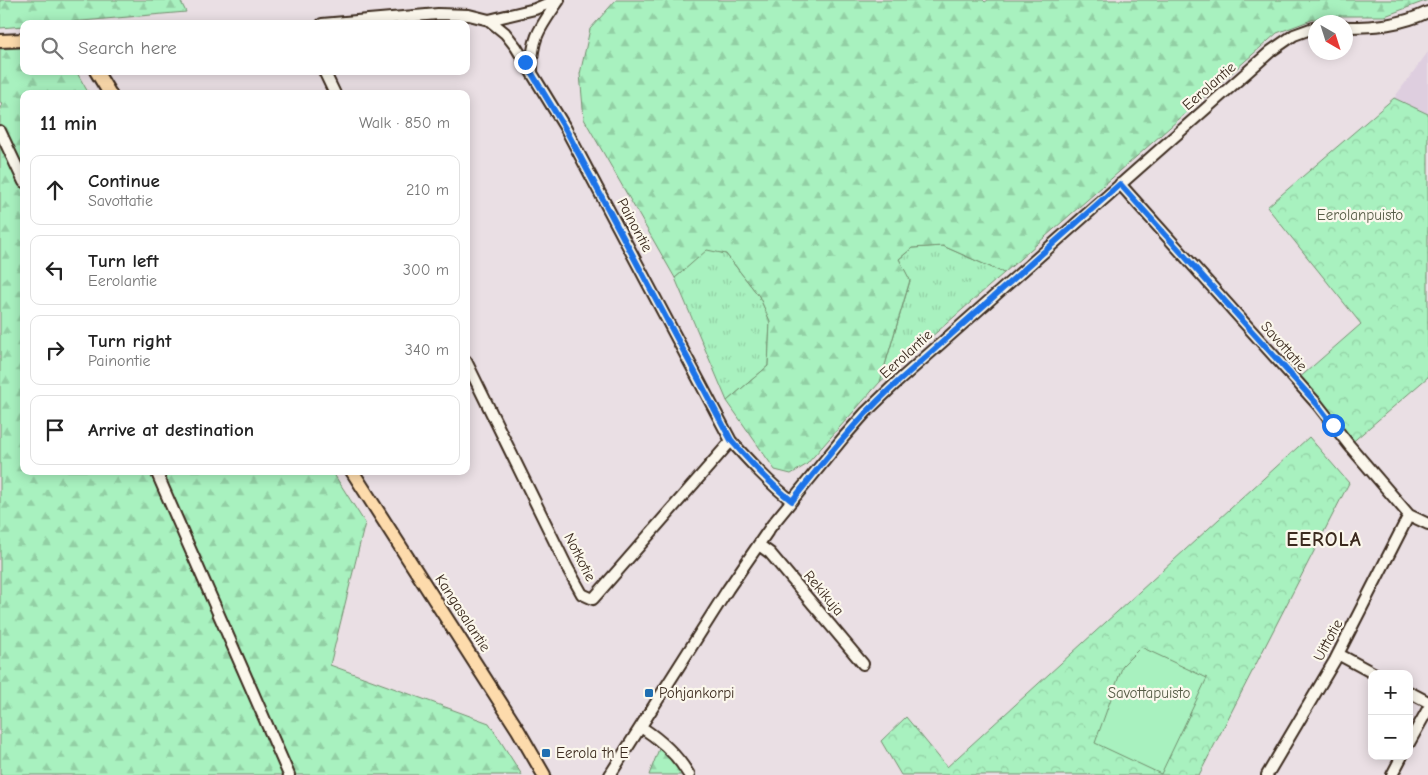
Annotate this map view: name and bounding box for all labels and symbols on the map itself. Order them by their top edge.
north arrow [1308,15,1353,60]
route end [514,51,537,74]
street label: Eerolantie [1179,58,1240,114]
street label: Painontie [613,195,657,256]
park label: Eerolanpuisto [1317,206,1403,224]
street label: Savottatie [1257,317,1311,375]
street label: Eerolantie [876,325,936,382]
route start [1322,414,1345,437]
district label: EEROLA [1286,528,1362,551]
street label: Notkotie [560,530,600,585]
street label: Rekikuja [800,567,848,619]
street label: Kangasalantie [431,571,495,655]
street label: Uittotie [1310,616,1347,664]
place label: Pohjankorpi [659,684,735,702]
park label: Savottapuisto [1108,684,1190,702]
marker: Pohjankorpi [643,687,655,699]
place label: Eerola th E [556,744,629,762]
marker: Eerola th E [540,747,552,759]

